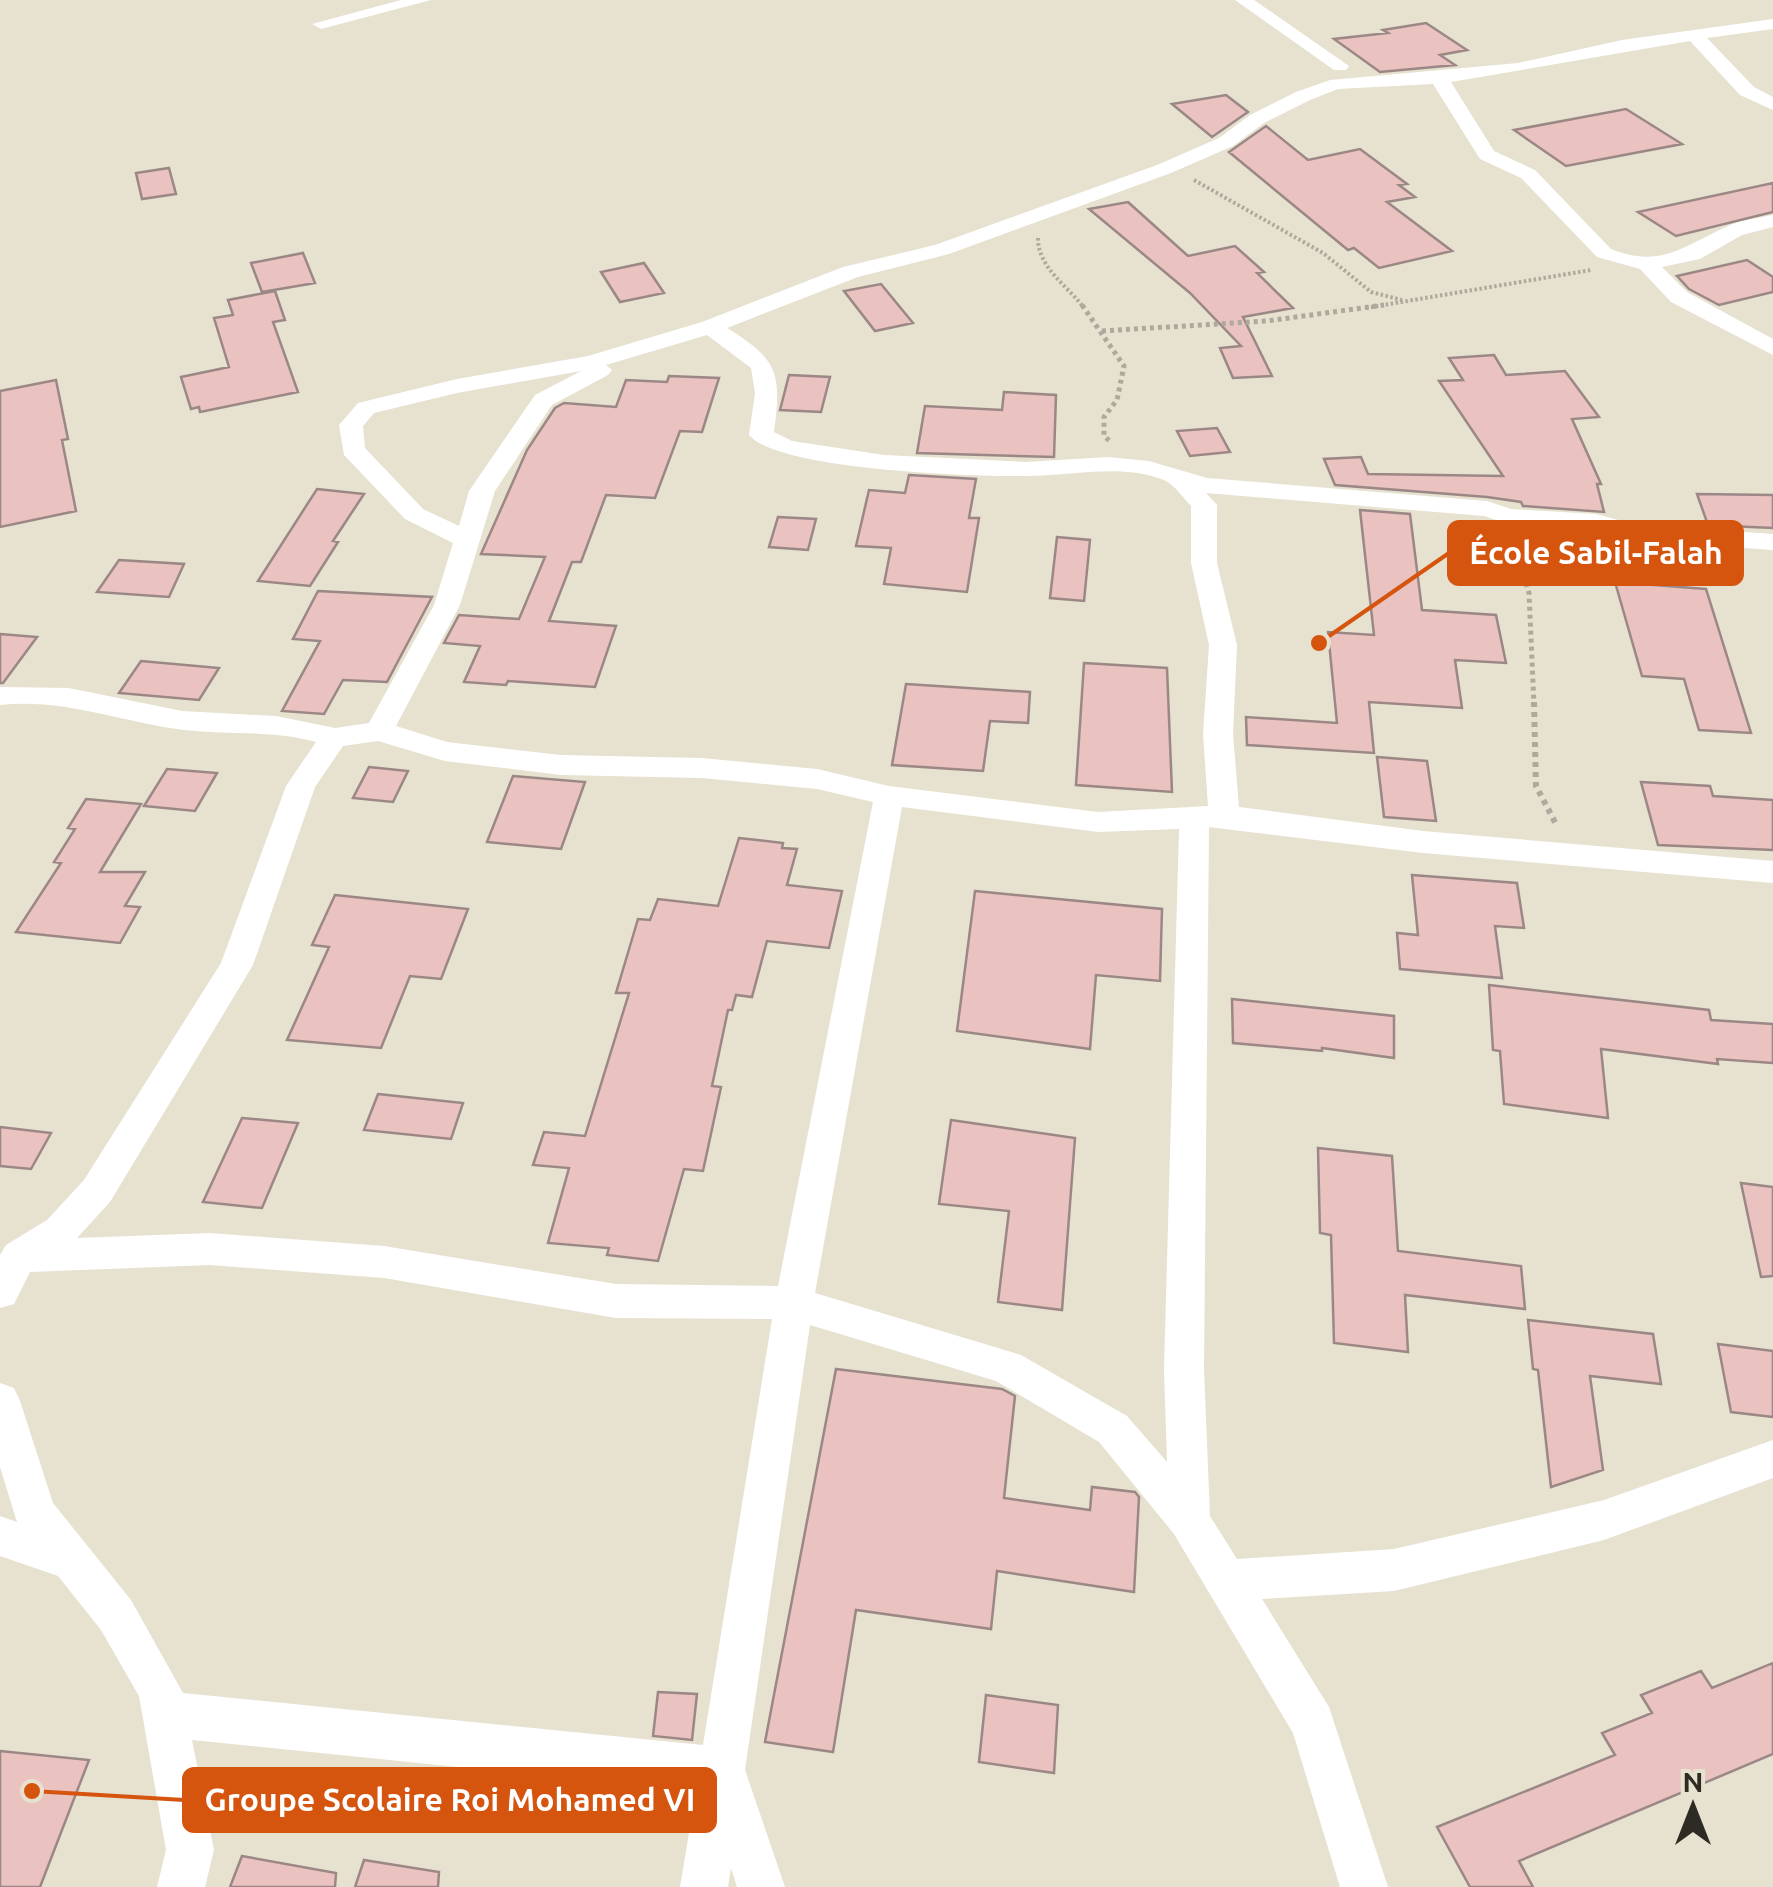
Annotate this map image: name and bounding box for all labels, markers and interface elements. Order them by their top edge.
callout: École Sabil-Falah [1449,522,1742,584]
text: École Sabil-Falah [1469,533,1723,570]
north arrow [1643,1757,1743,1857]
text: N [1683,1766,1703,1797]
callout: Groupe Scolaire Roi Mohamed VI [184,1769,715,1831]
text: Groupe Scolaire Roi Mohamed VI [205,1781,695,1817]

